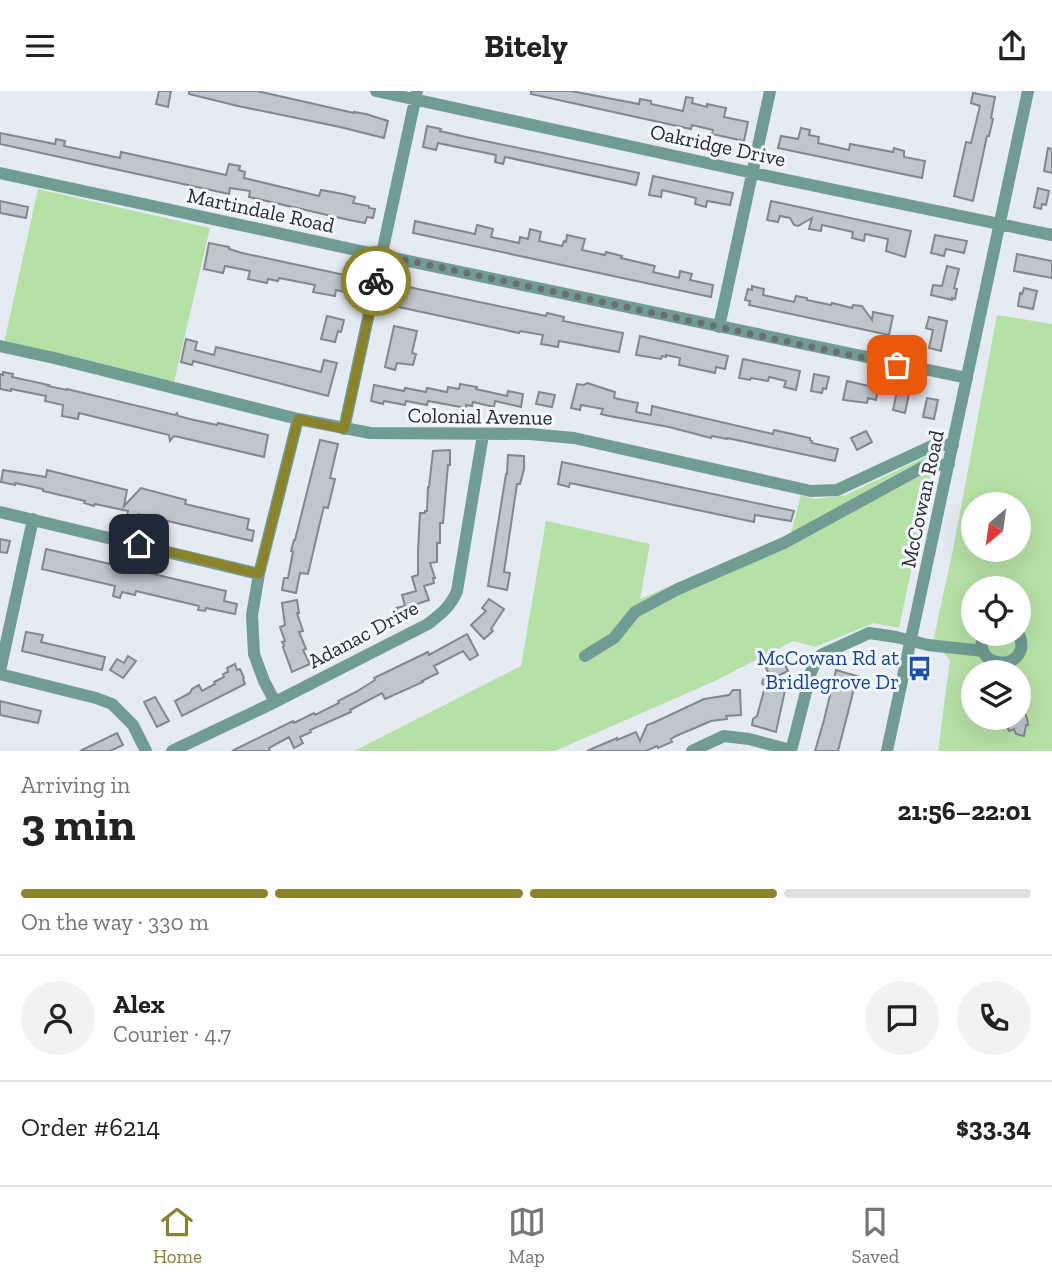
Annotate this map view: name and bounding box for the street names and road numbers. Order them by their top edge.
street label: Oakridge Drive [648,118,788,172]
street label: Martindale Road [185,182,337,238]
street label: Colonial Avenue [407,402,553,430]
street label: McCowan Road [895,427,949,570]
street label: Adanac Drive [304,594,422,673]

